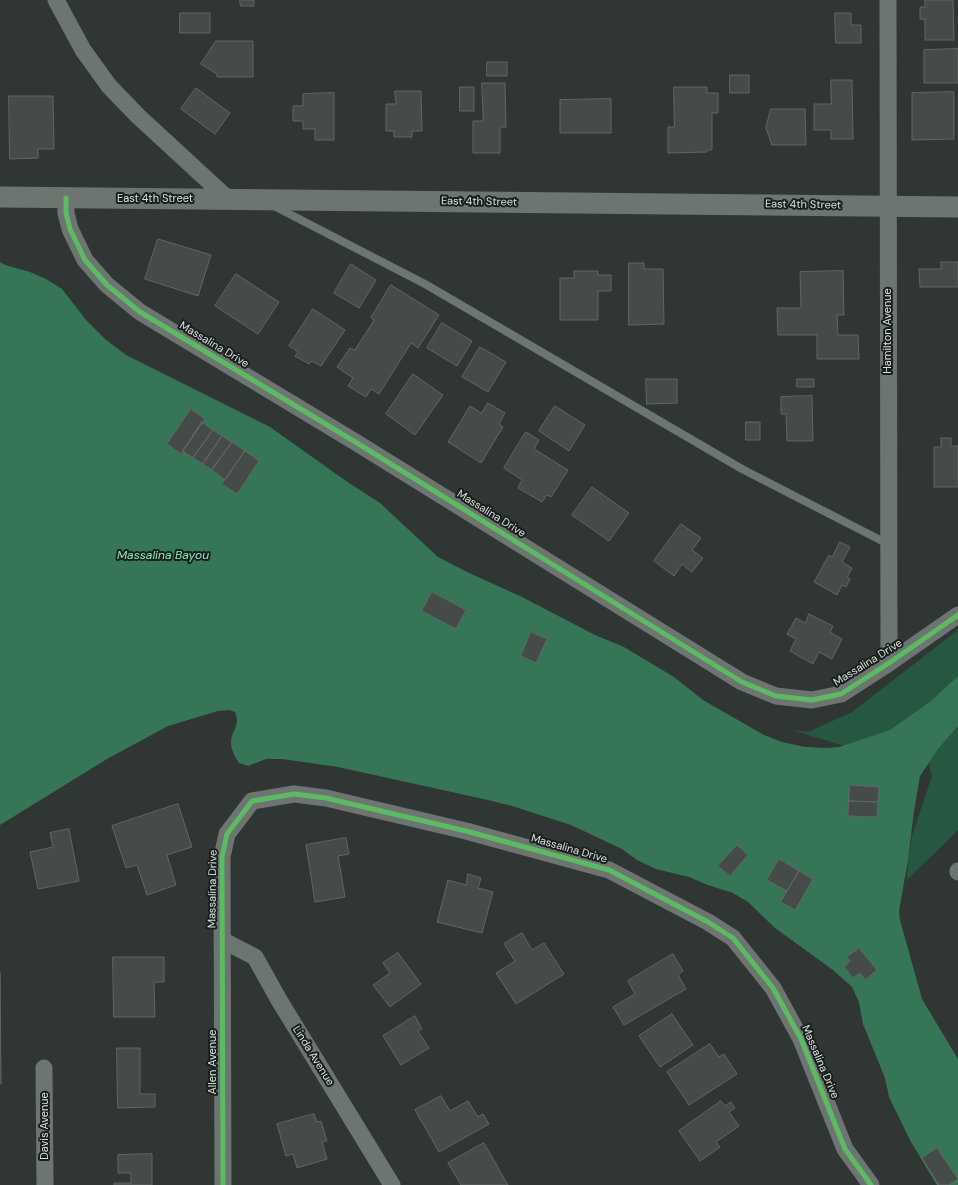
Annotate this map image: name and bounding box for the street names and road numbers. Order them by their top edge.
street label: East 4th Street [117,192,193,206]
street label: East 4th Street [441,195,517,209]
street label: East 4th Street [765,198,841,212]
street label: Hamilton Avenue [881,288,895,374]
street label: Massalina Drive [177,319,251,371]
street label: Massalina Drive [454,488,528,540]
street label: Massalina Drive [831,637,905,689]
street label: Massalina Drive [529,832,609,866]
street label: Massalina Drive [206,850,220,928]
street label: Massalina Drive [799,1023,841,1101]
street label: Linda Avenue [289,1024,337,1088]
street label: Allen Avenue [206,1029,220,1095]
street label: Davis Avenue [38,1092,52,1160]

